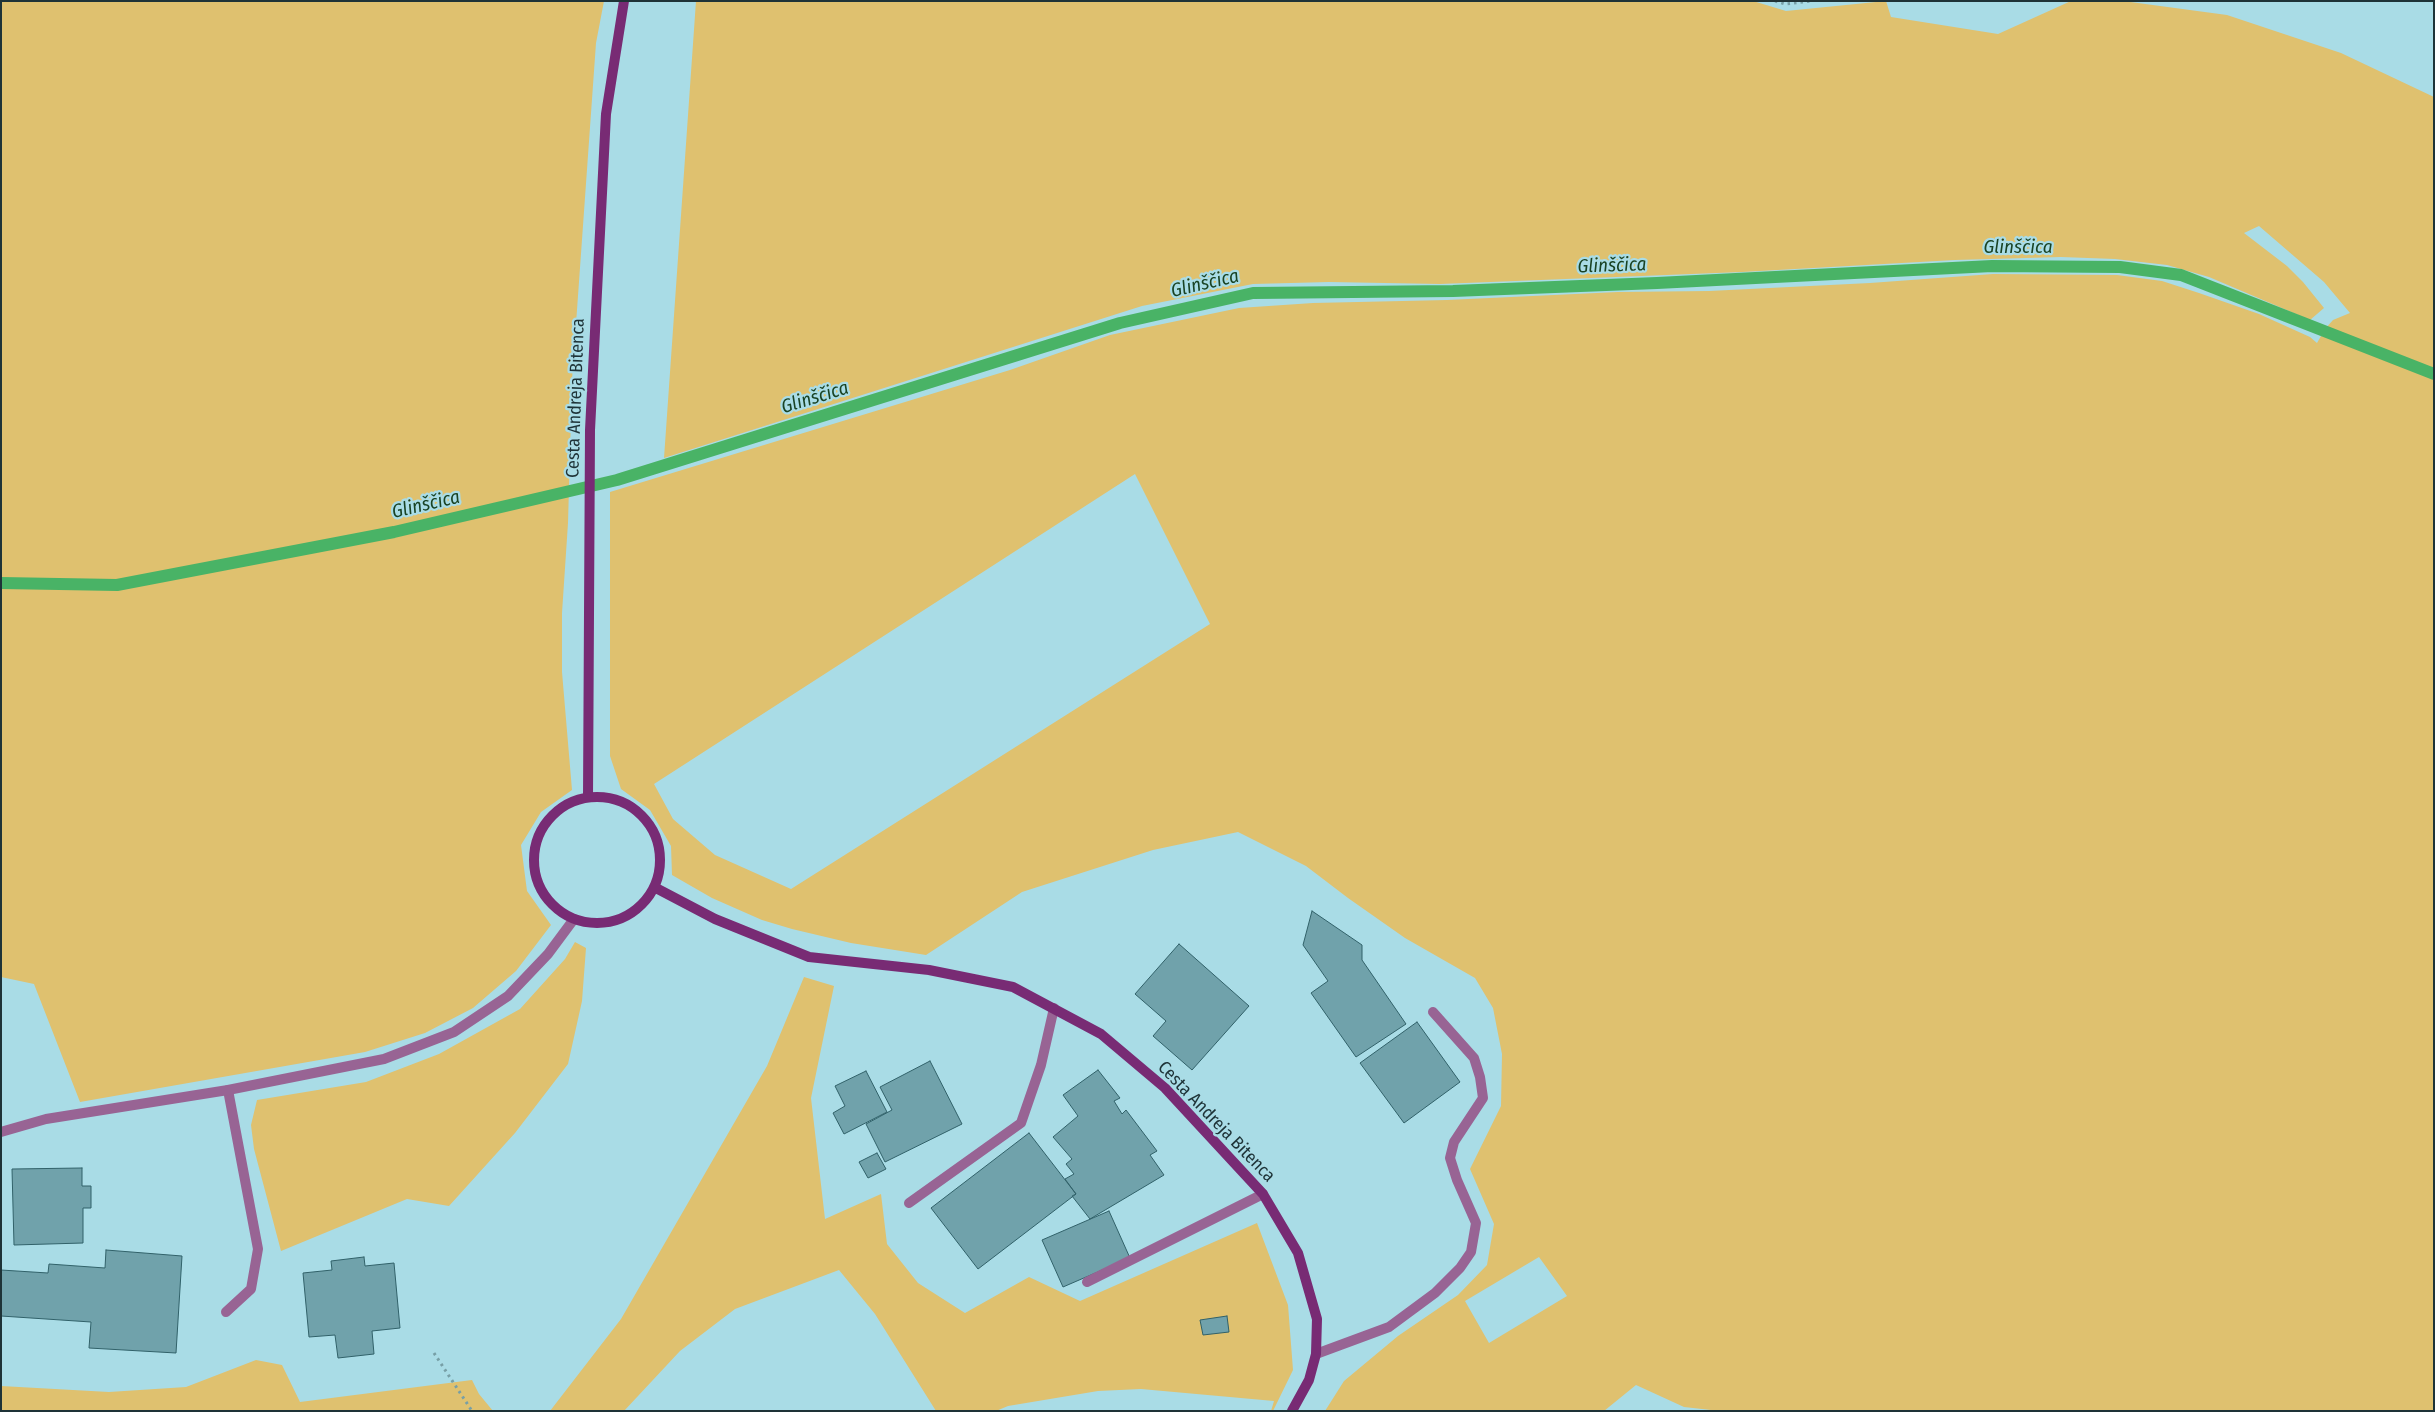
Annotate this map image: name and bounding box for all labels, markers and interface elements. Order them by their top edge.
water label: Glinščica [1983,237,2053,259]
water label: Glinščica [1577,253,1647,279]
water label: Glinščica [1169,265,1241,303]
street label: Cesta Andreja Bitenca [562,318,590,478]
water label: Glinščica [779,377,851,419]
water label: Glinščica [390,486,462,524]
street label: Cesta Andreja Bitenca [1153,1057,1279,1187]

